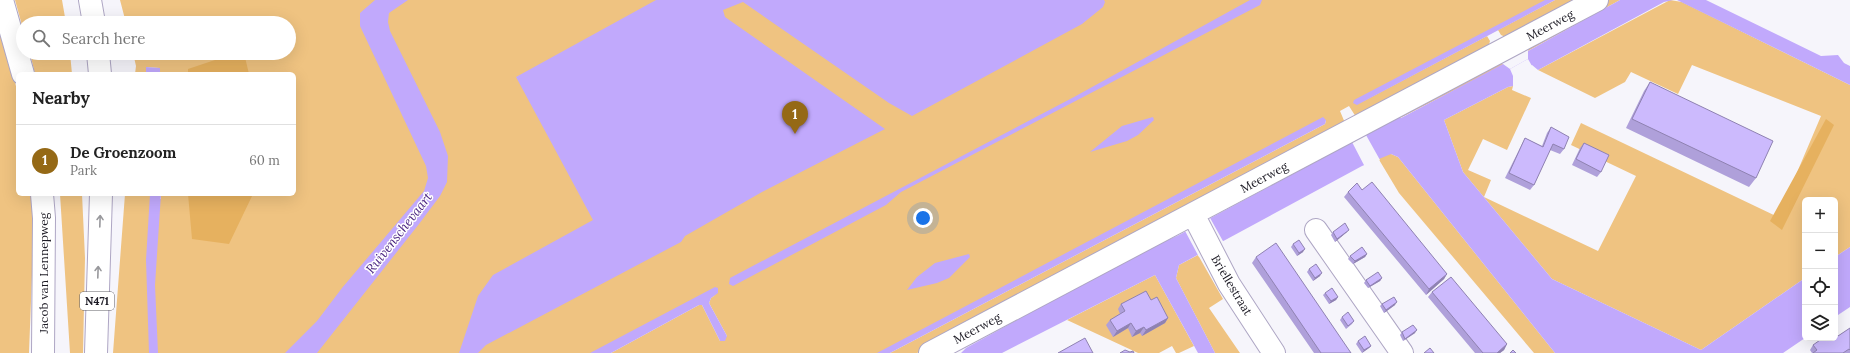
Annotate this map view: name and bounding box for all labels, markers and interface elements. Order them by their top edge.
street label: Meerweg [1524,6,1577,44]
search box [16,16,296,60]
icon: search [30,27,52,49]
text: Search here [62,29,145,48]
text: Nearby [32,87,90,109]
pin: 1 [782,101,808,134]
text: De Groenzoom [70,143,176,162]
text: 1 [42,152,48,169]
text: 60 m [249,152,280,169]
street label: Meerweg [1238,158,1291,196]
text: Park [70,162,97,179]
water label: Ruivenschevaart [362,189,436,277]
map controls [1802,197,1838,341]
button: + [1802,197,1838,233]
your location [913,208,933,228]
street label: Jacob van Lennepweg [36,212,51,334]
one-way arrow [97,215,104,228]
button: − [1802,233,1838,269]
street label: Briellestraat [1208,252,1256,318]
one-way arrow [95,266,102,279]
button: locate [1802,269,1838,305]
road number: N471 [80,292,114,310]
button: layers [1802,305,1838,341]
street label: Meerweg [951,309,1004,347]

